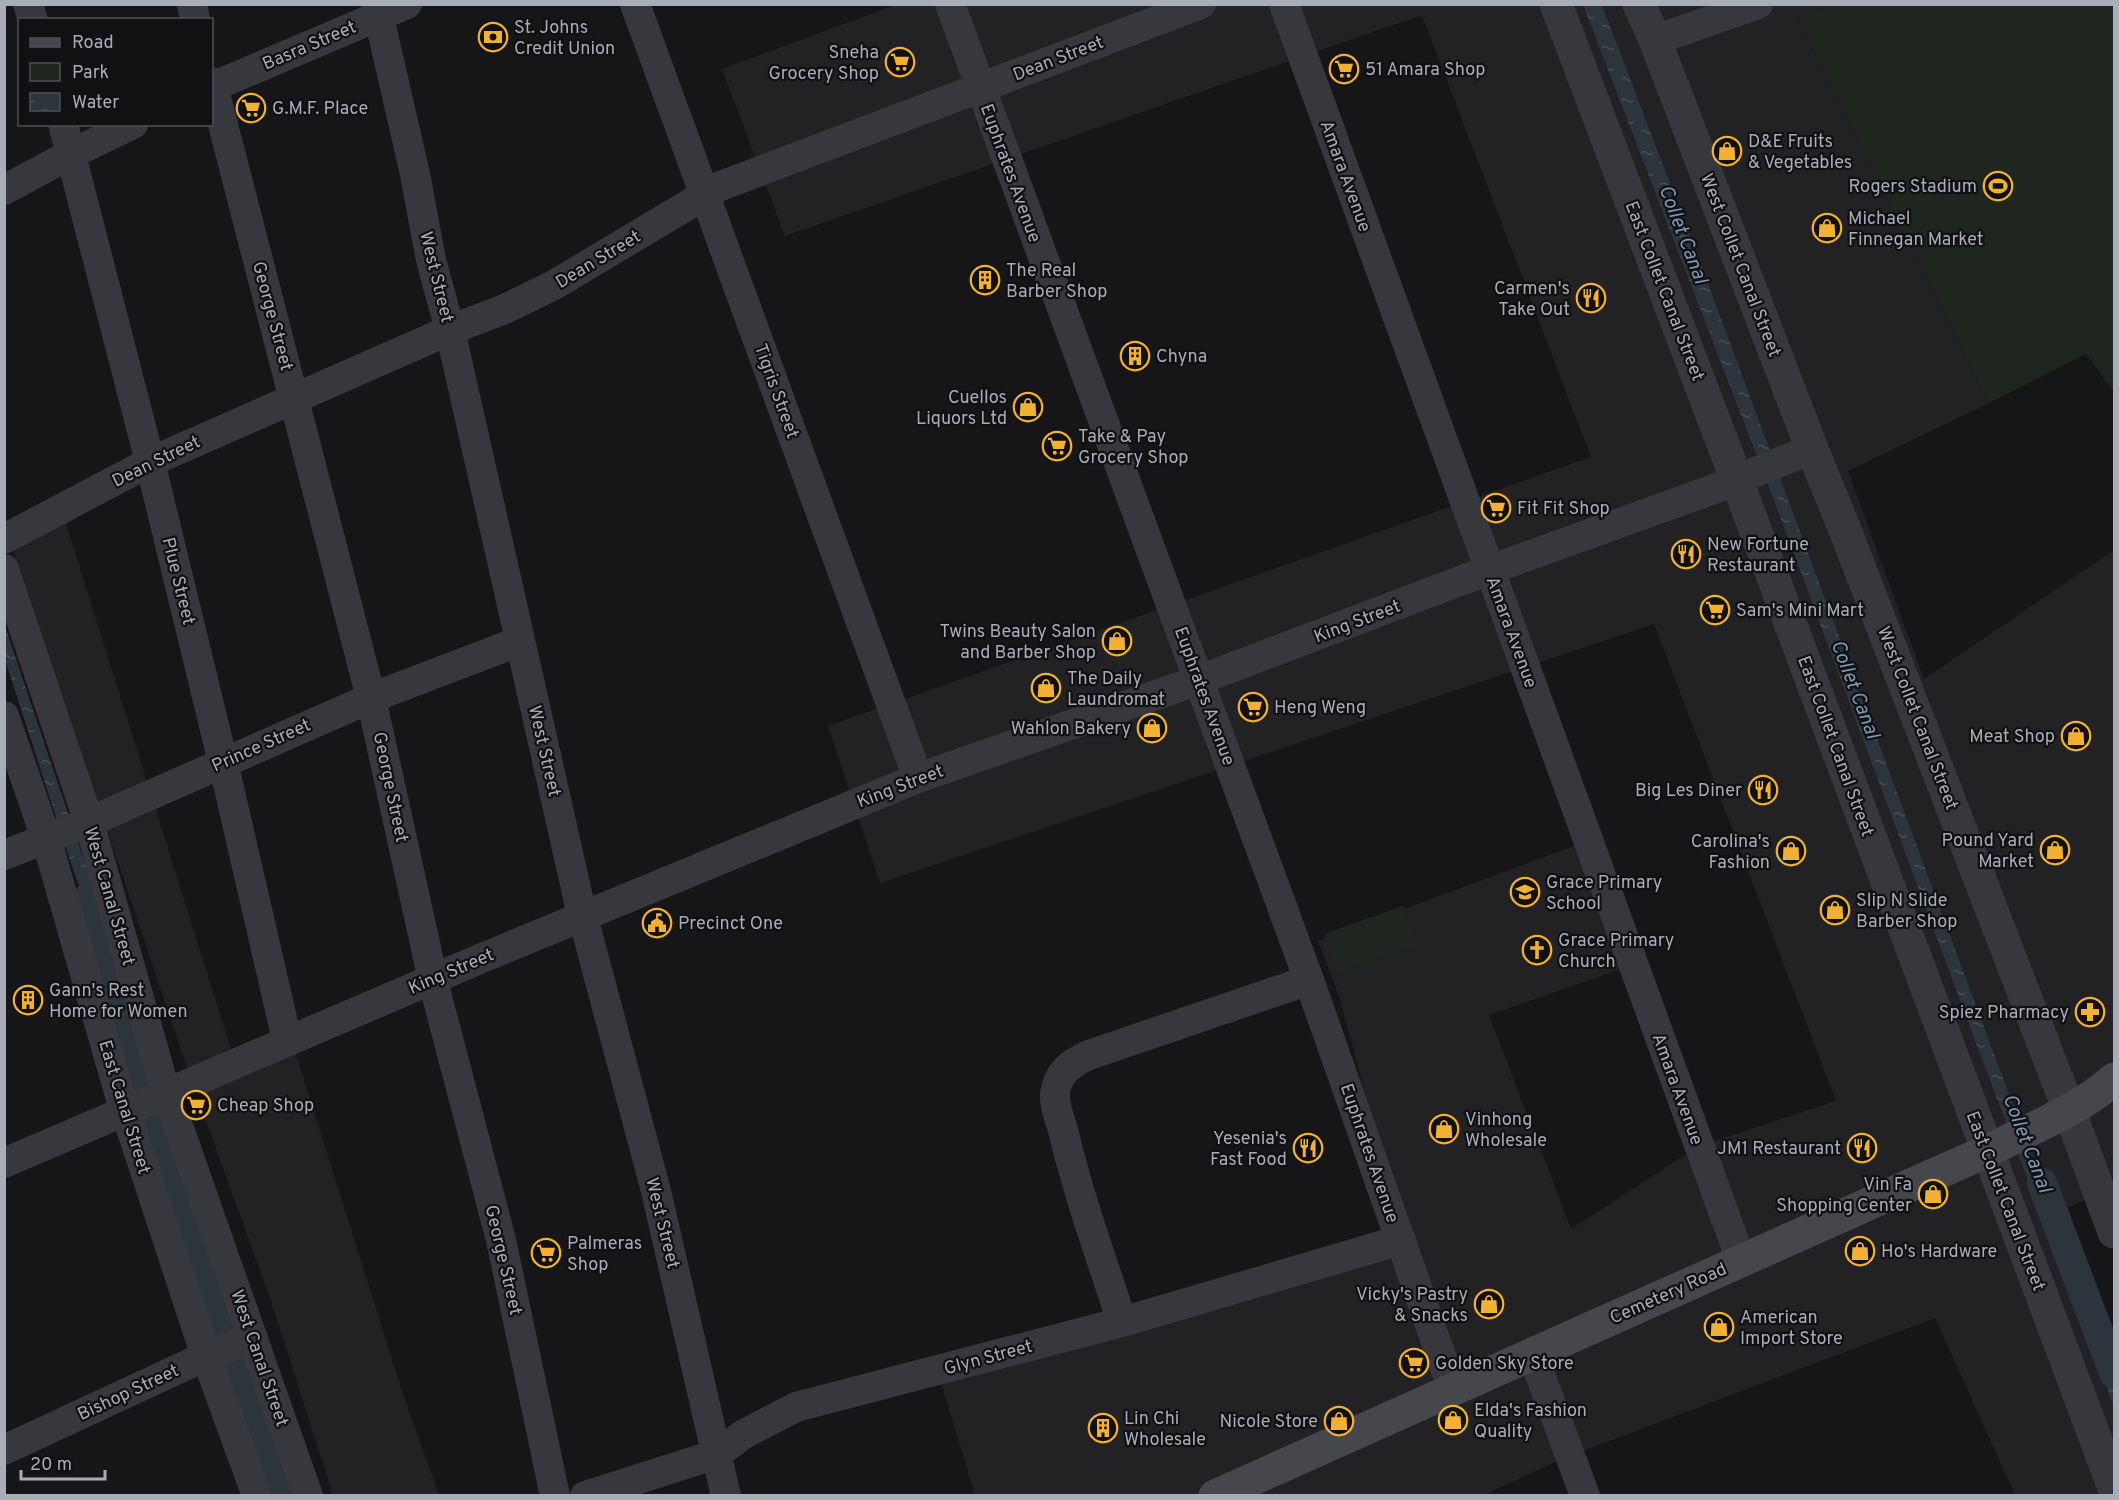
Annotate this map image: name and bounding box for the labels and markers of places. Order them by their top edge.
place label: St. Johns Credit Union [514,17,615,61]
bank icon: St. Johns Credit Union [477,21,509,53]
place label: Sneha Grocery Shop [768,42,879,86]
supermarket icon: Sneha Grocery Shop [884,46,916,78]
supermarket icon: 51 Amara Shop [1328,53,1360,85]
place label: 51 Amara Shop [1365,59,1485,82]
supermarket icon: G.M.F. Place [235,92,267,124]
place label: G.M.F. Place [272,98,368,121]
place label: D&E Fruits & Vegetables [1748,131,1852,175]
shop icon: D&E Fruits & Vegetables [1711,135,1743,167]
sports icon: Rogers Stadium [1982,170,2014,202]
place label: Rogers Stadium [1849,176,1977,199]
place label: Michael Finnegan Market [1848,208,1984,252]
shop icon: Michael Finnegan Market [1811,212,1843,244]
place label: The Real Barber Shop [1006,260,1107,304]
building icon: The Real Barber Shop [969,264,1001,296]
place label: Carmen's Take Out [1494,278,1570,322]
restaurant icon: Carmen's Take Out [1575,282,1607,314]
building icon: Chyna [1119,340,1151,372]
place label: Chyna [1156,346,1207,369]
place label: Cuellos Liquors Ltd [916,387,1007,431]
shop icon: Cuellos Liquors Ltd [1012,391,1044,423]
place label: Take & Pay Grocery Shop [1078,426,1189,470]
supermarket icon: Take & Pay Grocery Shop [1041,430,1073,462]
supermarket icon: Fit Fit Shop [1480,492,1512,524]
place label: Fit Fit Shop [1517,498,1610,521]
place label: New Fortune Restaurant [1707,534,1809,578]
restaurant icon: New Fortune Restaurant [1670,538,1702,570]
supermarket icon: Sam's Mini Mart [1699,594,1731,626]
place label: Sam's Mini Mart [1736,600,1864,623]
place label: Twins Beauty Salon and Barber Shop [940,621,1096,665]
shop icon: Twins Beauty Salon and Barber Shop [1101,625,1133,657]
place label: The Daily Laundromat [1067,668,1165,712]
shop icon: The Daily Laundromat [1030,672,1062,704]
supermarket icon: Heng Weng [1237,691,1269,723]
place label: Heng Weng [1274,697,1366,720]
shop icon: Wahlon Bakery [1136,712,1168,744]
place label: Wahlon Bakery [1011,718,1131,741]
shop icon: Meat Shop [2060,720,2092,752]
place label: Meat Shop [1969,726,2055,749]
restaurant icon: Big Les Diner [1747,774,1779,806]
place label: Big Les Diner [1635,780,1742,803]
place label: Pound Yard Market [1942,830,2034,874]
place label: Carolina's Fashion [1691,831,1770,875]
shop icon: Pound Yard Market [2039,834,2071,866]
shop icon: Carolina's Fashion [1775,835,1807,867]
place label: Grace Primary School [1546,872,1662,916]
school or university icon: Grace Primary School [1509,876,1541,908]
place label: Slip N Slide Barber Shop [1856,890,1957,934]
shop icon: Slip N Slide Barber Shop [1819,894,1851,926]
public building icon: Precinct One [641,907,673,939]
place label: Precinct One [678,913,783,936]
place label: Grace Primary Church [1558,930,1674,974]
church icon: Grace Primary Church [1521,934,1553,966]
place label: Gann's Rest Home for Women [49,980,188,1024]
building icon: Gann's Rest Home for Women [12,984,44,1016]
pharmacy icon: Spiez Pharmacy [2074,996,2106,1028]
place label: Spiez Pharmacy [1939,1002,2069,1025]
supermarket icon: Cheap Shop [180,1089,212,1121]
place label: Cheap Shop [217,1095,314,1118]
place label: Vinhong Wholesale [1465,1109,1547,1153]
shop icon: Vinhong Wholesale [1428,1113,1460,1145]
place label: Yesenia's Fast Food [1210,1128,1287,1172]
restaurant icon: Yesenia's Fast Food [1292,1132,1324,1164]
restaurant icon: JM1 Restaurant [1846,1132,1878,1164]
place label: JM1 Restaurant [1717,1138,1841,1161]
place label: Vin Fa Shopping Center [1776,1174,1912,1218]
shop icon: Vin Fa Shopping Center [1917,1178,1949,1210]
place label: Palmeras Shop [567,1233,642,1277]
shop icon: Ho's Hardware [1844,1235,1876,1267]
supermarket icon: Palmeras Shop [530,1237,562,1269]
place label: Ho's Hardware [1881,1241,1997,1264]
place label: Vicky's Pastry & Snacks [1356,1284,1468,1328]
shop icon: Vicky's Pastry & Snacks [1473,1288,1505,1320]
place label: American Import Store [1740,1307,1843,1351]
shop icon: American Import Store [1703,1311,1735,1343]
supermarket icon: Golden Sky Store [1398,1347,1430,1379]
place label: Golden Sky Store [1435,1353,1574,1376]
place label: Elda's Fashion Quality [1474,1400,1587,1444]
shop icon: Elda's Fashion Quality [1437,1404,1469,1436]
shop icon: Nicole Store [1323,1405,1355,1437]
place label: Lin Chi Wholesale [1124,1408,1206,1452]
place label: Nicole Store [1219,1411,1318,1434]
building icon: Lin Chi Wholesale [1087,1412,1119,1444]

